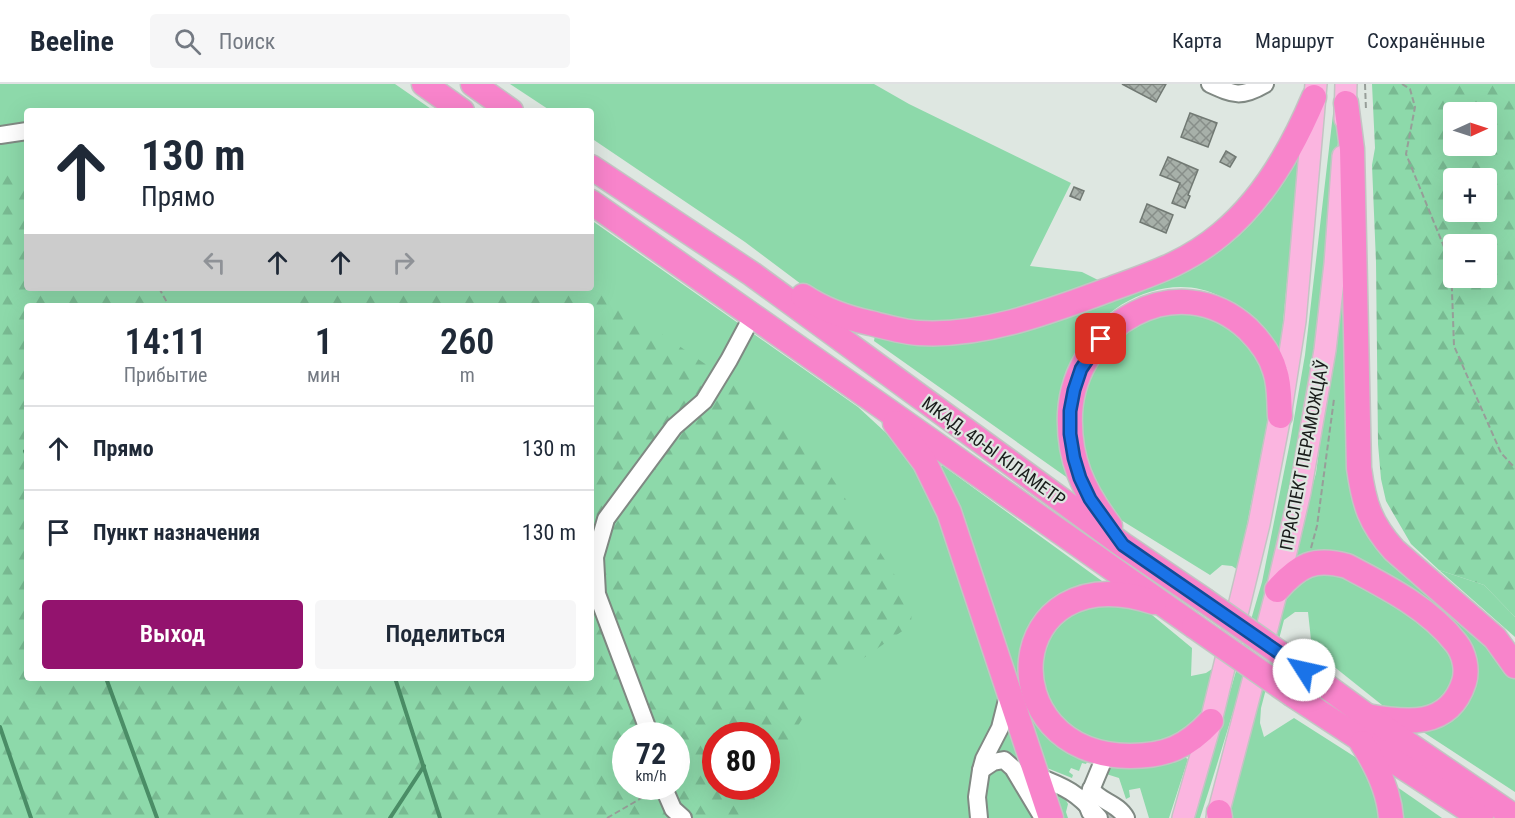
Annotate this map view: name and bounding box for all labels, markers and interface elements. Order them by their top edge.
search box [150,14,570,68]
text: Beeline [30,25,114,58]
icon: search [171,25,204,58]
text: Поиск [219,29,275,54]
text: Карта [1172,29,1222,53]
text: Маршрут [1255,29,1334,53]
text: Сохранённые [1367,29,1485,53]
north arrow [1443,102,1497,156]
map controls [1443,102,1497,288]
text: 130 m [141,131,246,180]
icon: ahead [42,132,120,210]
button: + [1443,168,1497,222]
text: Прямо [141,181,215,213]
button: − [1443,234,1497,288]
icon: left [198,246,231,279]
icon: ahead [261,246,294,279]
icon: ahead [324,246,357,279]
icon: right [387,246,420,279]
pin [1075,313,1126,364]
text: 14:11 [125,321,207,363]
text: 1 [315,321,333,363]
text: 260 [440,321,494,363]
icon: arrive [1084,322,1117,355]
street label: ПРАСПЕКТ ПЕРАМОЖЦАЎ [1275,358,1333,552]
text: Прибытие [124,363,207,387]
text: мин [307,363,340,387]
text: m [460,363,475,387]
street label: МКАД, 40-Ы КІЛАМЕТР [918,392,1070,510]
icon: ahead [42,432,75,465]
text: Прямо [93,436,154,461]
text: 130 m [522,436,576,461]
icon: arrive [42,516,75,549]
text: Пункт назначения [93,520,260,545]
text: 130 m [522,520,576,545]
button: Выход [42,600,303,669]
button: Поделиться [315,600,576,669]
position arrow [1272,638,1336,702]
speed limit sign: 80 [702,722,780,800]
text: 72 [636,736,666,771]
text: km/h [636,767,666,785]

